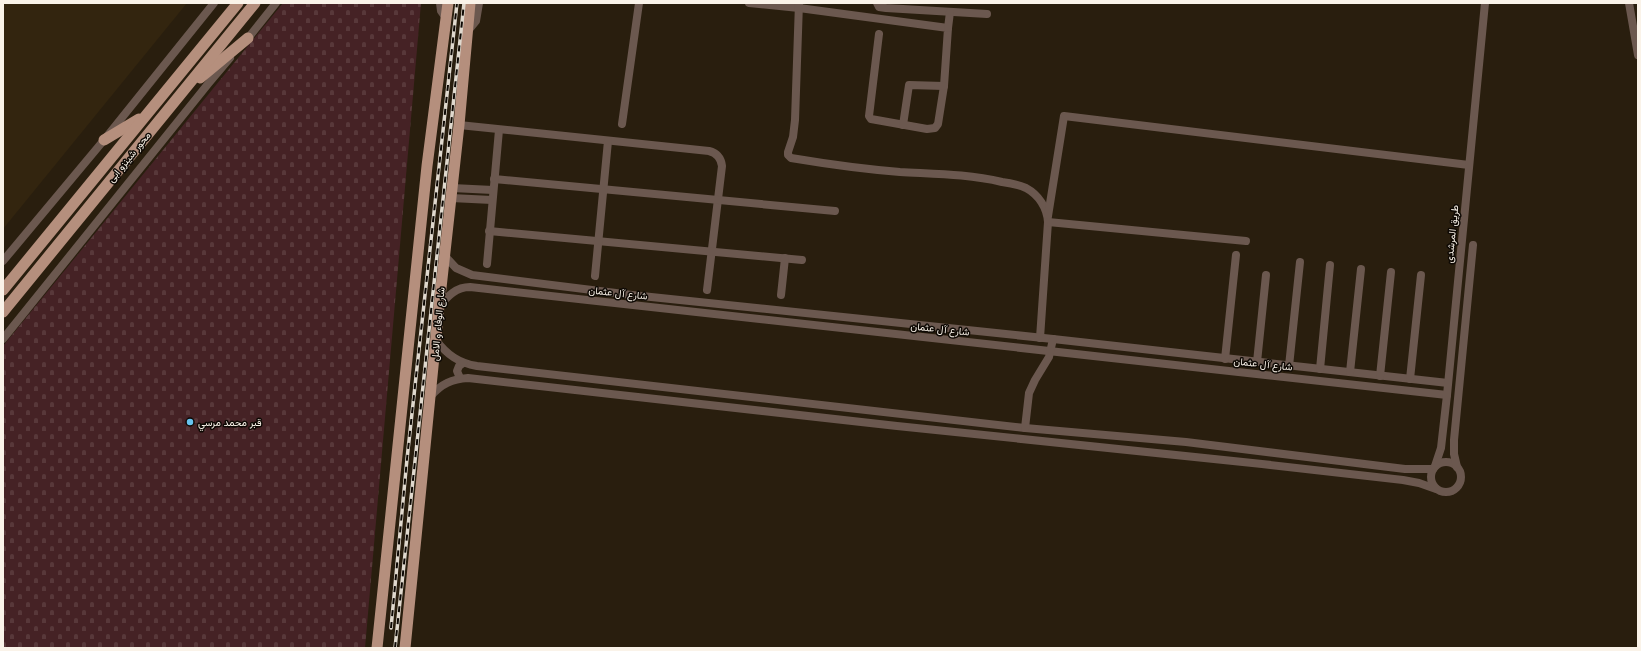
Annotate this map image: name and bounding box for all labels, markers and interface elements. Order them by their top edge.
street label: محور شينزو ابى [105,129,153,185]
street label: طريق المرشدى [1442,204,1462,264]
street label: شارع آل عثمان [588,283,648,303]
street label: شارع الوفاء و الامل [428,286,448,361]
street label: شارع آل عثمان [910,319,970,339]
street label: شارع آل عثمان [1233,354,1293,374]
place label: قبر محمد مرسي [198,416,262,431]
marker: قبر محمد مرسي [185,417,195,427]

